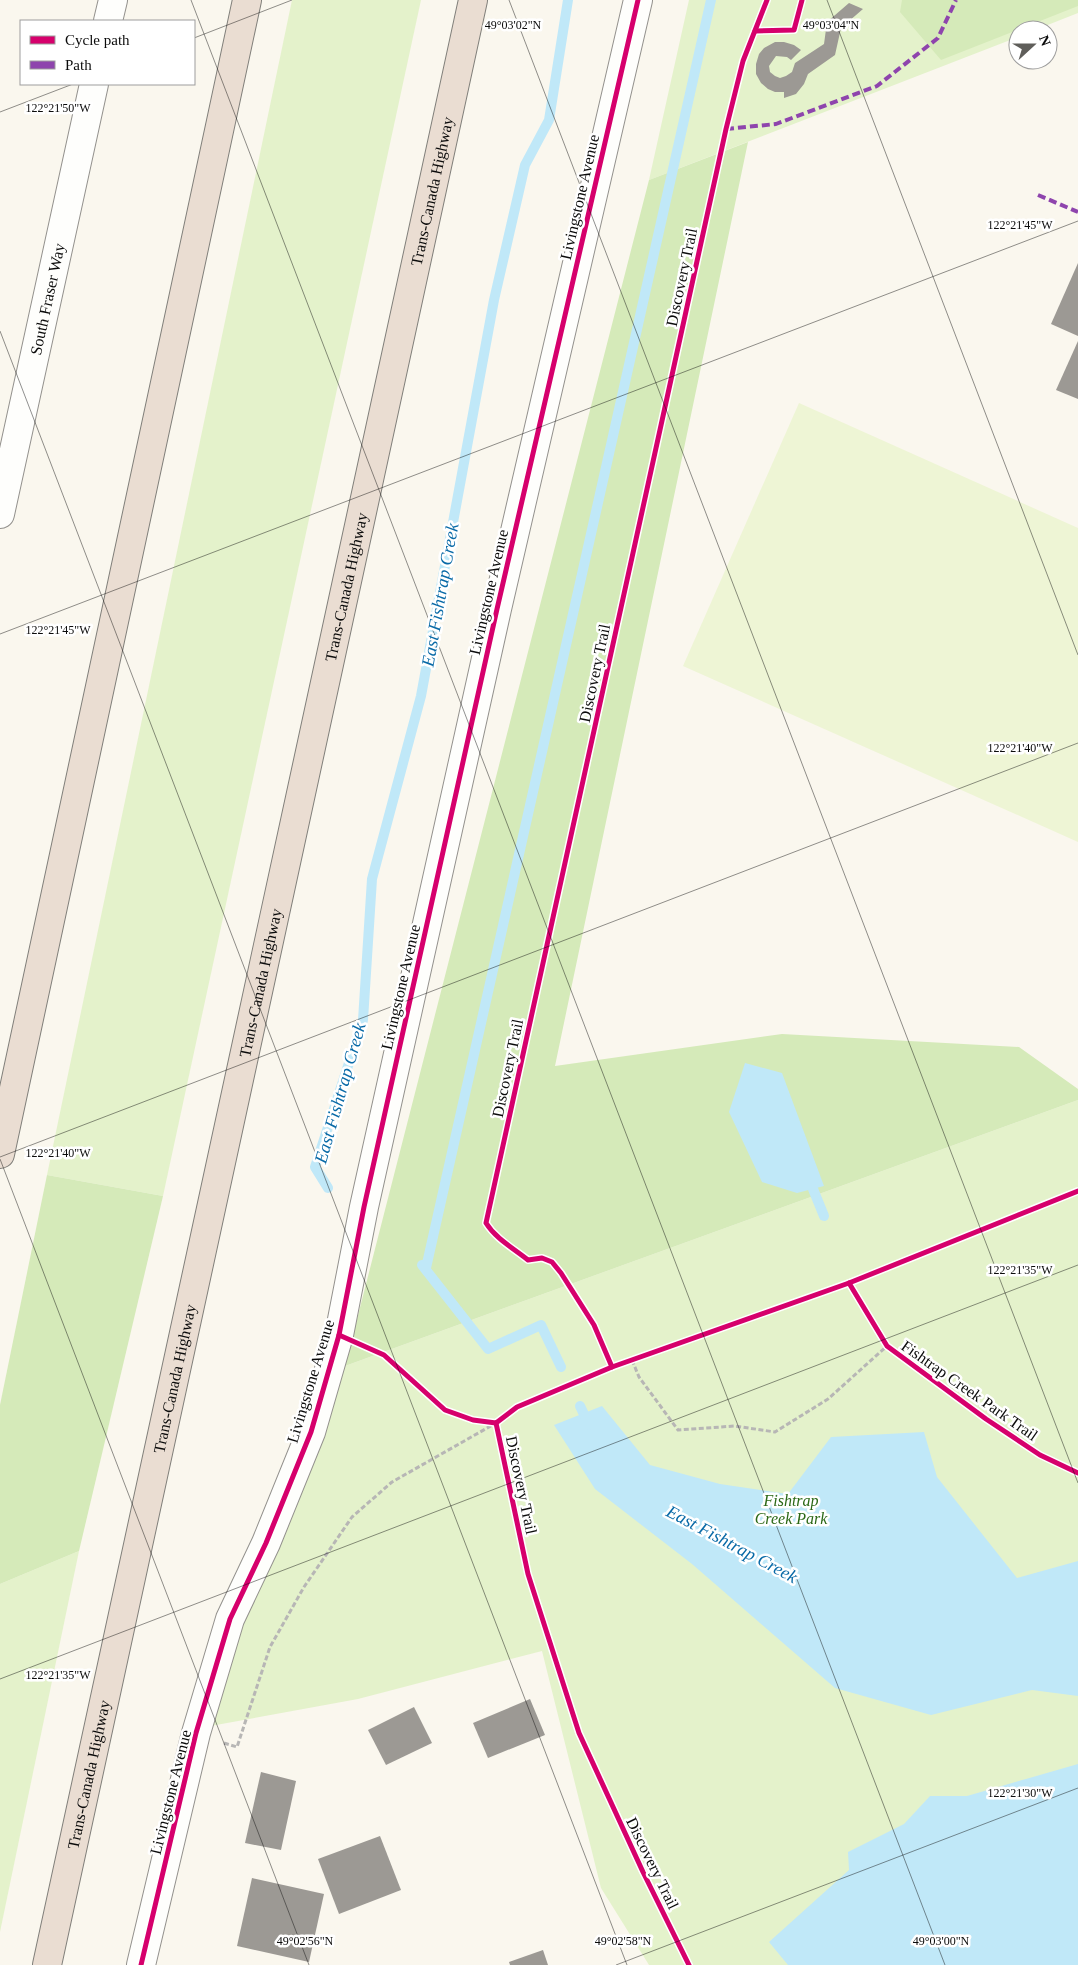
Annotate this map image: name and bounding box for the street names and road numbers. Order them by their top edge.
street label: Trans-Canada Highway [408,115,457,267]
street label: Livingstone Avenue [557,133,603,262]
street label: Discovery Trail [663,226,701,328]
street label: South Fraser Way [27,242,69,357]
street label: Trans-Canada Highway [322,511,372,663]
street label: Livingstone Avenue [466,528,512,657]
street label: Discovery Trail [576,622,614,724]
street label: Trans-Canada Highway [236,907,286,1059]
street label: Livingstone Avenue [378,923,424,1052]
street label: Discovery Trail [489,1017,527,1119]
street label: Trans-Canada Highway [150,1303,200,1455]
street label: Livingstone Avenue [284,1317,338,1445]
street label: Fishtrap Creek Park Trail [898,1337,1041,1445]
street label: Discovery Trail [502,1434,540,1537]
street label: Trans-Canada Highway [64,1699,114,1851]
street label: Livingstone Avenue [147,1728,195,1857]
street label: Discovery Trail [622,1815,682,1913]

